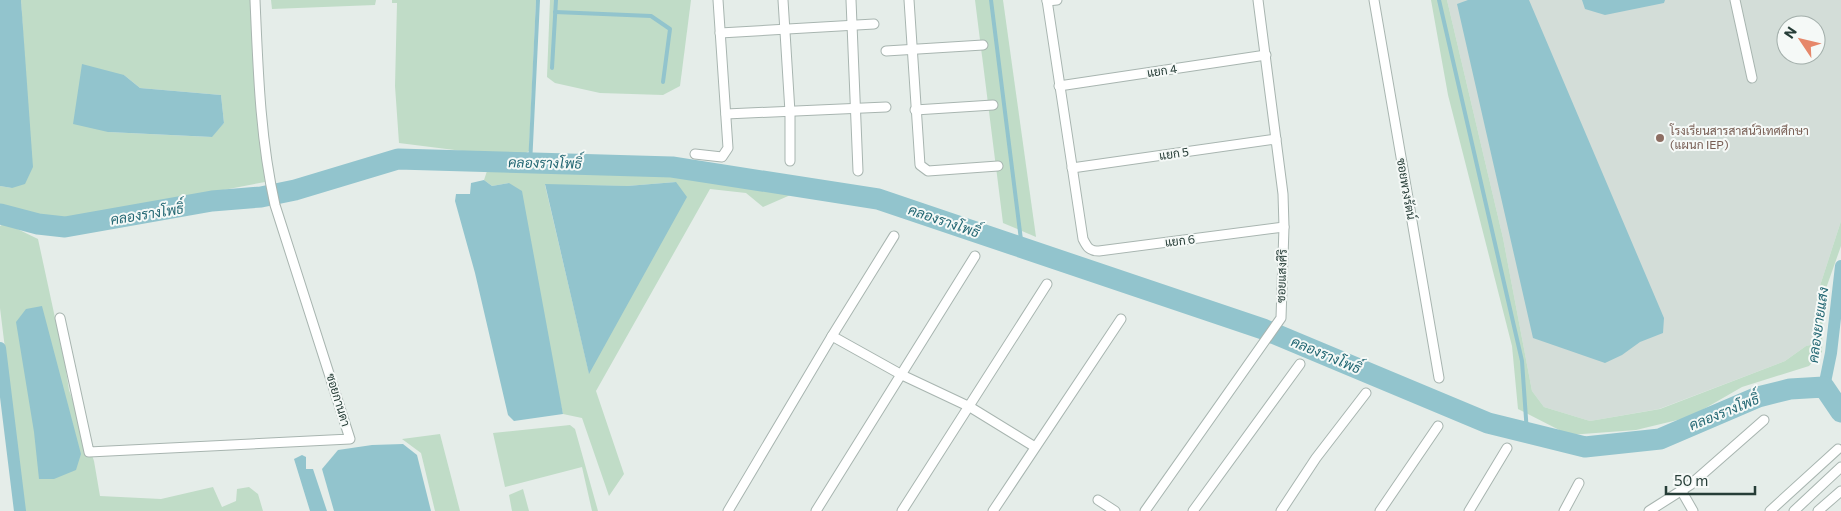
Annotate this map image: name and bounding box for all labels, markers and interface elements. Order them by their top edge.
north arrow [1776,15,1826,65]
text: N [1780,23,1800,41]
street label: แยก 4 [1146,61,1178,79]
place label: โรงเรียนสารสาสน์วิเทศศึกษา (แผนก IEP) [1669,123,1809,151]
marker: โรงเรียนสารสาสน์วิเทศศึกษา (แผนก IEP) [1654,132,1666,144]
street label: แยก 5 [1158,144,1190,162]
water label: คลองรางโพธิ์ [508,150,585,172]
street label: ซอยพวงรัตน์ [1395,157,1419,221]
water label: คลองรางโพธิ์ [108,196,188,228]
water label: คลองรางโพธิ์ [906,197,986,242]
street label: แยก 6 [1164,231,1196,249]
street label: ซอยแสงศิริ [1273,249,1289,303]
water label: คลองยายแสง [1804,286,1831,364]
water label: คลองรางโพธิ์ [1289,329,1368,378]
street label: ซอยกานดา [324,372,354,428]
water label: คลองรางโพธิ์ [1685,386,1764,433]
scale bar [1666,464,1755,496]
text: 50 m [1674,471,1708,489]

